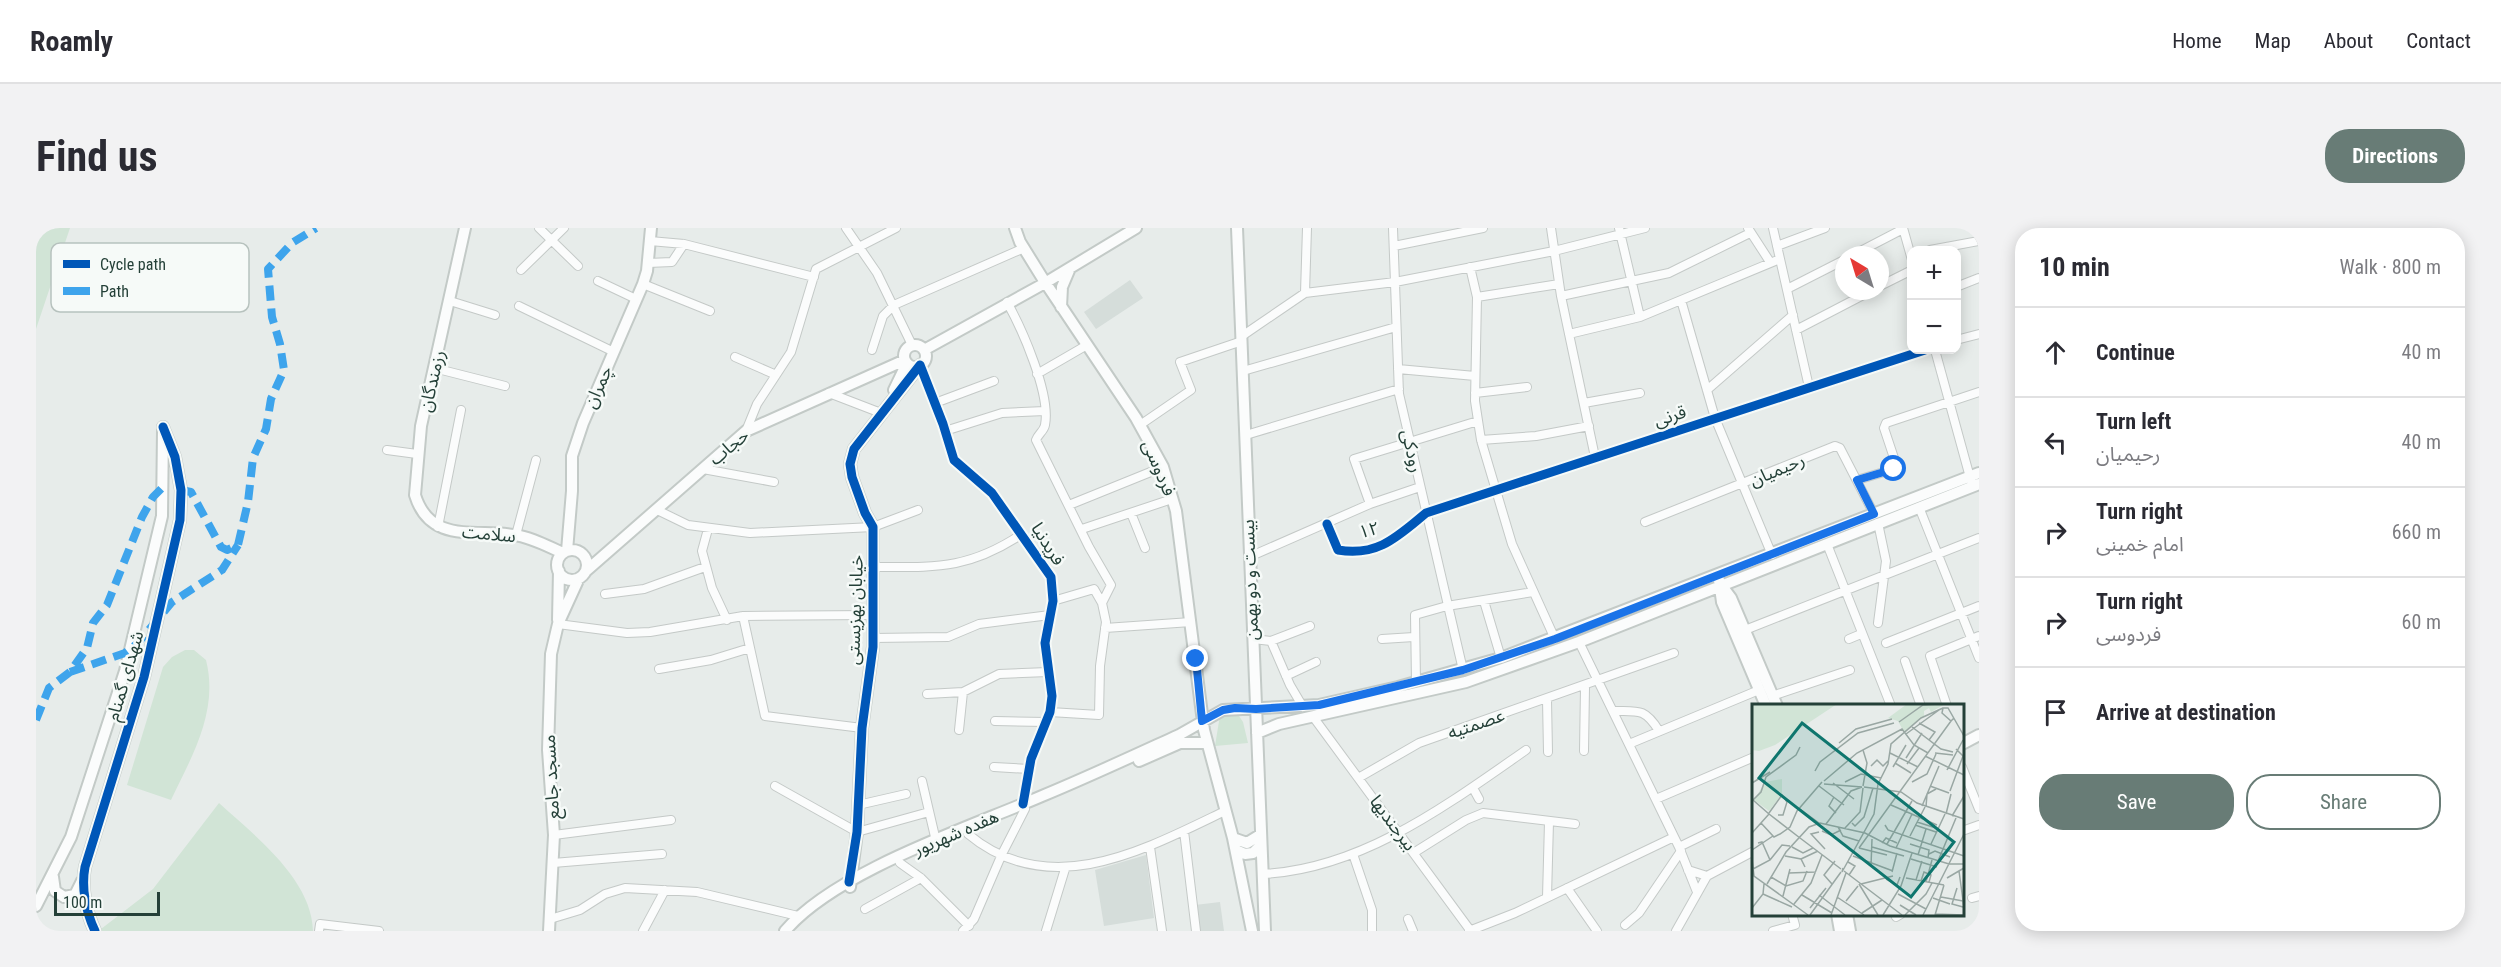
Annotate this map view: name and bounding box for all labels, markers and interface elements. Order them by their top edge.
text: Roamly [30,25,113,58]
text: Home [2172,29,2222,53]
text: Map [2255,29,2291,53]
text: About [2324,29,2373,53]
text: Contact [2406,29,2471,53]
button: Directions [2325,129,2465,183]
text: Find us [36,132,157,181]
legend [51,243,249,312]
north arrow [1835,246,1889,300]
map controls [1907,246,1961,354]
button: + [1907,246,1961,300]
text: 10 min [2039,252,2110,282]
text: Cycle path [100,255,166,274]
text: Walk · 800 m [2340,255,2441,279]
text: Path [100,282,129,301]
button: − [1907,300,1961,354]
icon: ahead [2039,336,2072,369]
text: Continue [2096,340,2175,365]
text: 40 m [2402,340,2441,364]
street label: رزمندگان [414,348,450,414]
street label: چمران [579,362,617,412]
street label: قرنی [1651,400,1689,432]
text: Turn left [2096,409,2171,434]
street label: حجاب [705,424,753,469]
icon: left [2039,426,2072,459]
street label: رودکی [1396,427,1428,475]
text: 40 m [2402,430,2441,454]
street label: فردوسی [1137,437,1181,499]
text: رحیمیان [2096,442,2160,466]
street label: رحیمیان [1746,449,1808,491]
route start [1880,455,1906,481]
text: Turn right [2096,499,2183,524]
icon: right [2039,516,2072,549]
street label: ۱۲ [1356,517,1381,542]
street label: فریدنیا [1026,519,1070,569]
street label: بیست و دو بهمن [1237,519,1263,641]
text: 660 m [2392,520,2441,544]
street label: سلامت [461,521,517,546]
text: امام خمینی [2096,532,2184,556]
street label: خیابان بهزیستی [842,555,868,665]
text: Turn right [2096,589,2183,614]
icon: right [2039,606,2072,639]
text: 60 m [2402,610,2441,634]
text: فردوسی [2096,622,2161,646]
street label: شهدای گمنام [102,628,151,724]
route end [1182,645,1208,671]
icon: arrive [2039,696,2072,729]
text: Arrive at destination [2096,700,2276,725]
street label: عصمتیه [1445,704,1507,743]
inset map [1752,704,1964,916]
street label: مسجد جامع [538,734,567,820]
button: Save [2039,774,2234,830]
button: Share [2246,774,2441,830]
street label: بیرجندیها [1365,791,1421,855]
street label: هفده شهریور [909,805,1002,861]
scale bar [54,889,160,916]
text: 100 m [63,893,102,912]

